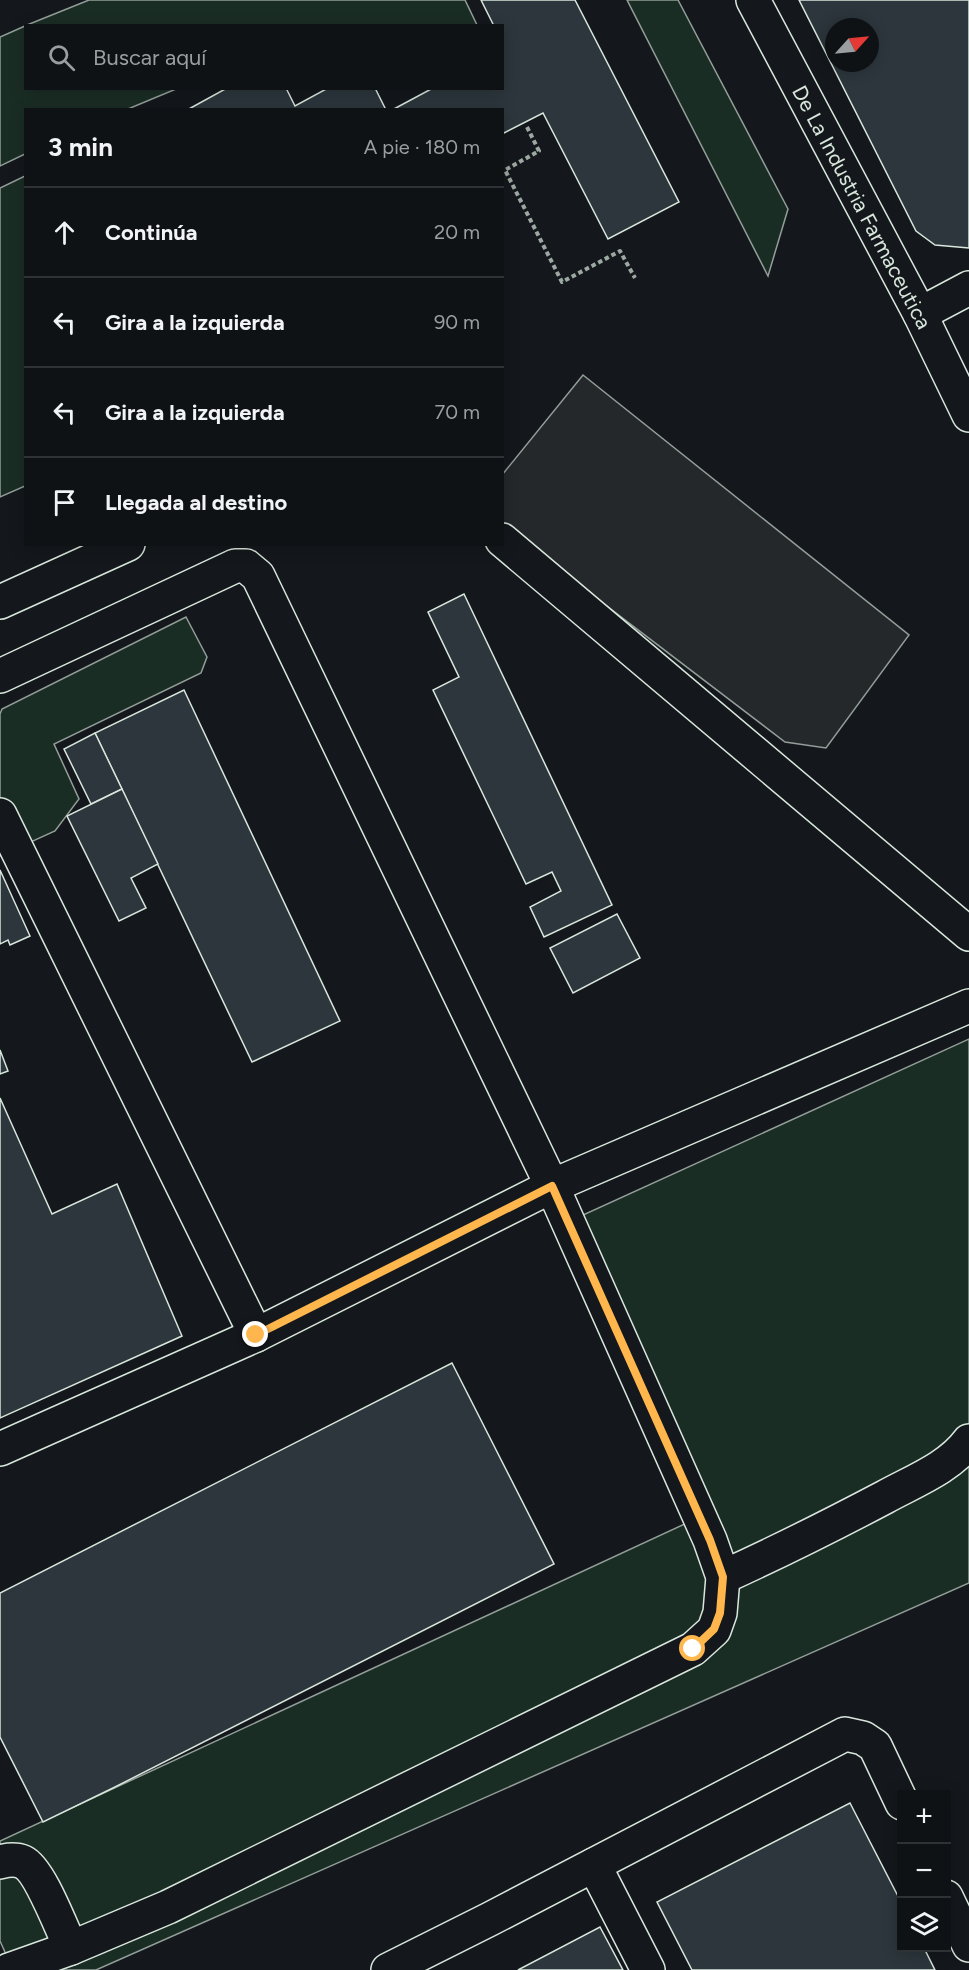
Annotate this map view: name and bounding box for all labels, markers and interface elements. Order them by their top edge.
north arrow [825,18,879,72]
search box [24,24,504,90]
icon: search [45,41,78,74]
text: Buscar aquí [93,44,206,71]
street label: De La Industria Farmaceutica [787,81,937,333]
text: 3 min [48,131,113,163]
text: A pie · 180 m [364,135,480,159]
icon: ahead [48,216,81,249]
text: Continúa [105,219,198,246]
text: 20 m [434,220,480,244]
icon: left [48,306,81,339]
text: Gira a la izquierda [105,309,285,336]
text: 90 m [434,310,480,334]
icon: left [48,396,81,429]
text: Gira a la izquierda [105,399,285,426]
text: 70 m [434,400,480,424]
icon: arrive [48,486,81,519]
text: Llegada al destino [105,489,287,516]
route end [242,1321,268,1347]
route start [679,1635,705,1661]
map controls [897,1790,951,1952]
button: + [897,1790,951,1844]
button: − [897,1844,951,1898]
button: layers [897,1898,951,1952]

